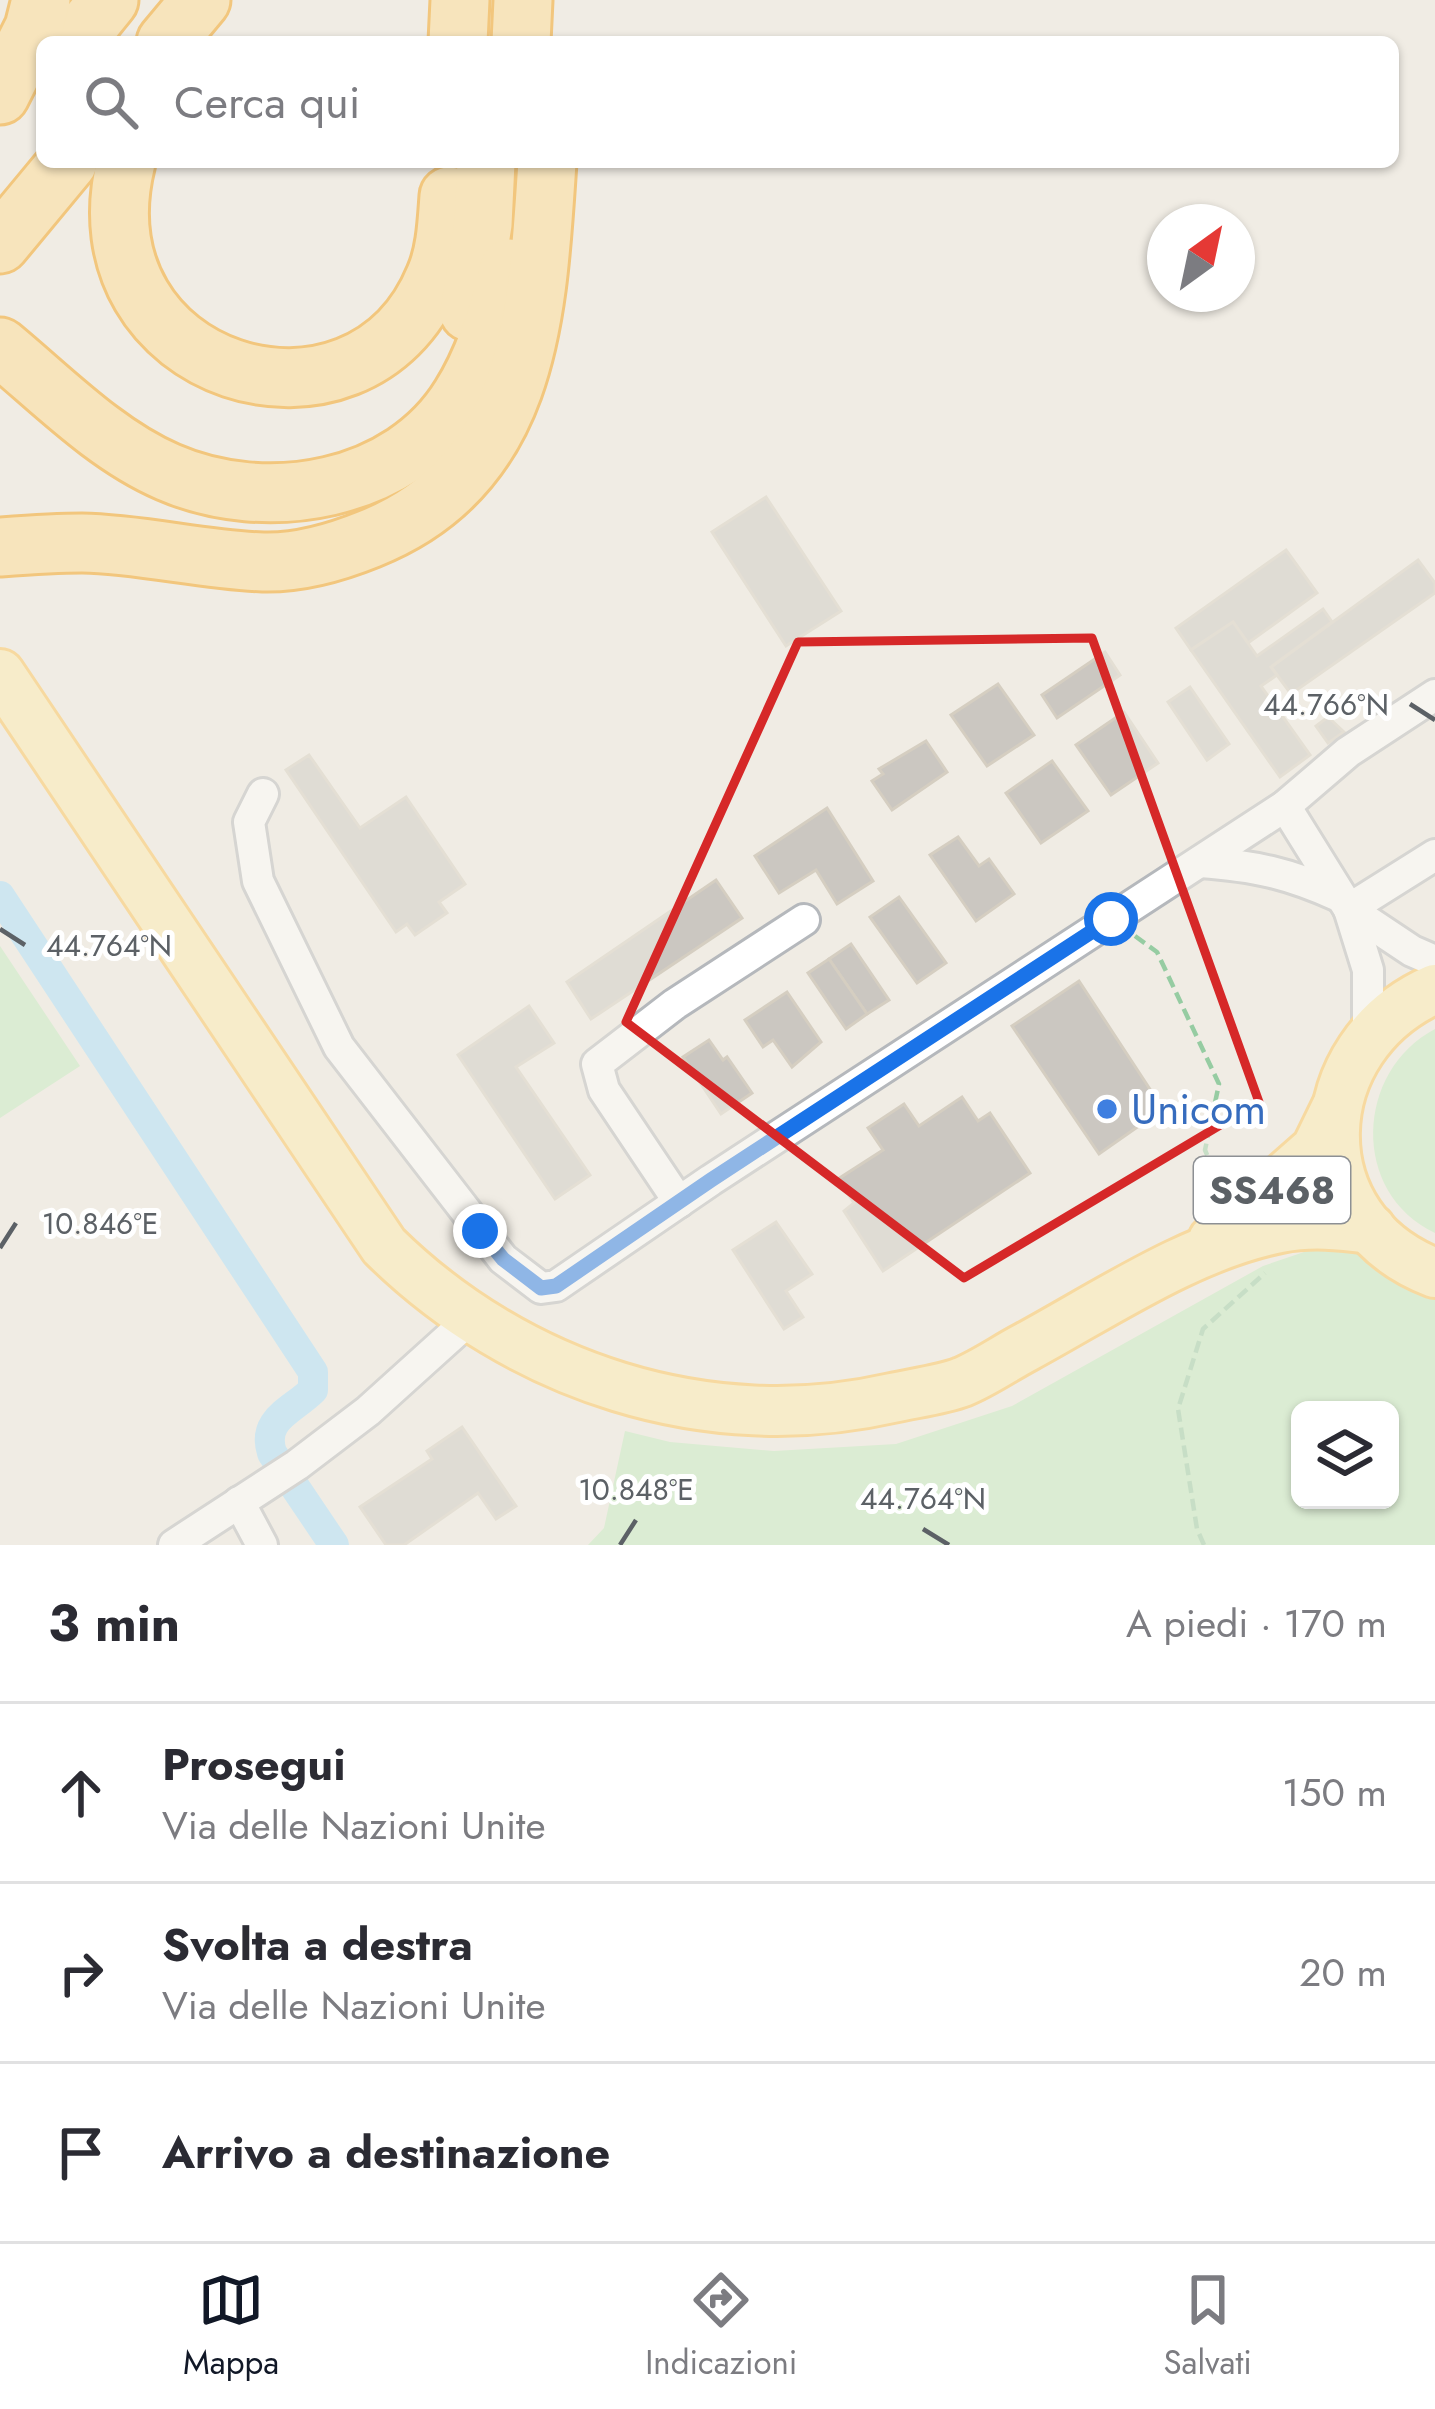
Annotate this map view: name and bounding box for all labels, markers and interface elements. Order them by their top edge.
search box [36,36,1399,168]
icon: search [78,69,144,135]
text: Cerca qui [174,70,360,135]
north arrow [1147,204,1255,312]
text: 44.766°N [1263,683,1389,726]
route start [1084,892,1138,946]
text: 44.764°N [46,924,172,967]
place label: Unicom [1131,1079,1266,1140]
marker: Unicom [1094,1096,1120,1122]
road number: SS468 [1194,1157,1350,1223]
text: 10.846°E [42,1202,158,1245]
route end [453,1204,507,1258]
map controls [1291,1401,1399,1509]
button: layers [1291,1401,1399,1509]
text: 10.848°E [578,1468,694,1511]
text: 44.764°N [860,1477,986,1520]
text: 3 min [48,1586,180,1660]
text: A piedi · 170 m [1126,1595,1387,1652]
text: Prosegui [162,1732,346,1797]
icon: ahead [48,1760,114,1826]
text: 150 m [1282,1764,1387,1821]
text: Via delle Nazioni Unite [162,1797,546,1854]
text: Svolta a destra [162,1912,473,1977]
icon: right [48,1940,114,2006]
text: 20 m [1299,1944,1387,2001]
text: Via delle Nazioni Unite [162,1977,546,2034]
icon: arrive [48,2120,114,2186]
text: Arrivo a destinazione [162,2120,610,2185]
tab: Mappa [183,2267,279,2386]
tab: Indicazioni [645,2267,797,2386]
tab: Salvati [1163,2267,1252,2386]

